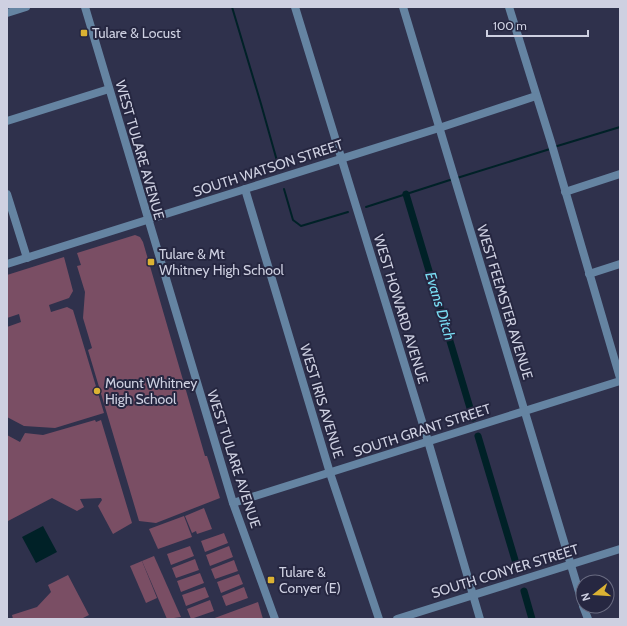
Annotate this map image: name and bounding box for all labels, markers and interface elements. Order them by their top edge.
scale bar [487,12,588,38]
text: 100 m [493,18,527,33]
place label: Tulare & Locust [92,24,181,42]
marker: Tulare & Locust [79,28,89,38]
street label: WEST TULARE AVENUE [111,78,169,222]
street label: SOUTH WATSON STREET [191,135,346,201]
street label: WEST FEEMSTER AVENUE [473,222,537,382]
street label: WEST HOWARD AVENUE [370,232,432,386]
place label: Tulare & Mt Whitney High School [159,245,285,279]
marker: Tulare & Mt Whitney High School [146,257,156,267]
water label: Evans Ditch [421,270,459,342]
street label: WEST IRIS AVENUE [296,342,348,461]
place label: Mount Whitney High School [105,374,197,408]
marker: Mount Whitney High School [92,386,102,396]
street label: WEST TULARE AVENUE [203,388,265,531]
street label: SOUTH GRANT STREET [351,399,494,461]
street label: SOUTH CONYER STREET [429,540,581,602]
place label: Tulare & Conyer (E) [279,563,341,597]
north arrow [575,574,615,614]
marker: Tulare & Conyer (E) [266,575,276,585]
text: N [578,591,593,603]

